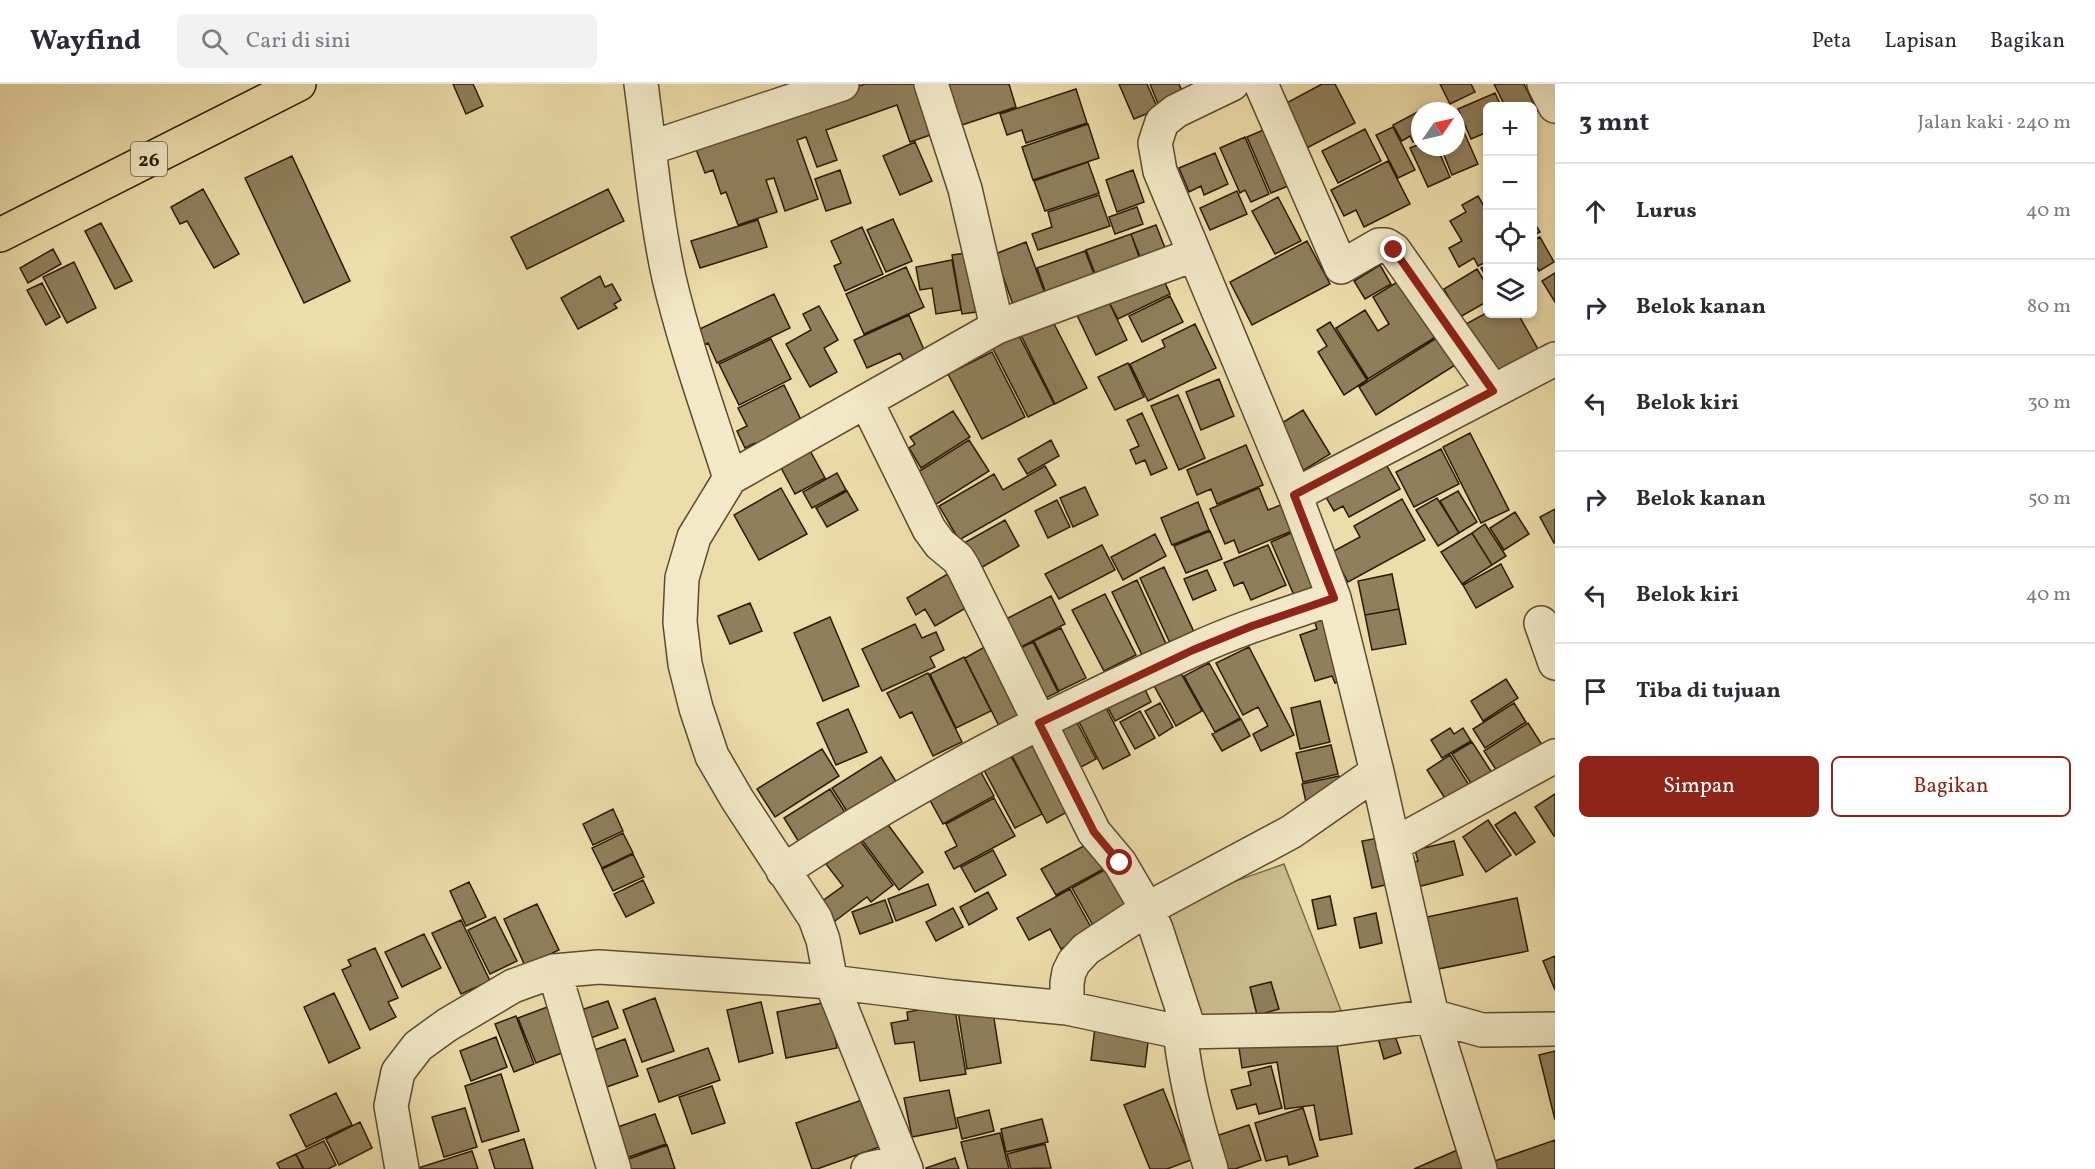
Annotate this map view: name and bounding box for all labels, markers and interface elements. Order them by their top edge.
search box [177,14,597,68]
text: Wayfind [30,22,141,61]
icon: search [198,25,231,58]
text: Cari di sini [246,26,351,57]
text: Peta [1812,27,1851,56]
text: Lapisan [1884,27,1957,56]
text: Bagikan [1990,27,2065,56]
north arrow [1411,102,1465,156]
map controls [1483,102,1537,318]
button: + [1483,102,1537,156]
text: 3 mnt [1579,105,1649,141]
text: Jalan kaki · 240 m [1917,109,2071,137]
road number: 26 [131,142,167,176]
button: − [1483,156,1537,210]
icon: ahead [1579,195,1612,228]
text: Lurus [1636,196,1697,227]
text: 40 m [2026,197,2071,225]
button: locate [1483,210,1537,264]
route end [1380,236,1406,262]
button: layers [1483,264,1537,318]
icon: right [1579,291,1612,324]
text: Belok kanan [1636,292,1766,323]
text: 80 m [2027,293,2071,321]
icon: left [1579,387,1612,420]
text: Belok kiri [1636,388,1739,419]
text: 30 m [2027,389,2071,417]
icon: right [1579,483,1612,516]
text: Belok kanan [1636,484,1766,515]
text: 50 m [2028,485,2071,513]
icon: left [1579,579,1612,612]
text: Belok kiri [1636,580,1739,611]
text: 40 m [2026,581,2071,609]
icon: arrive [1579,675,1612,708]
text: Tiba di tujuan [1636,676,1781,707]
button: Simpan [1579,756,1819,817]
button: Bagikan [1831,756,2071,817]
route start [1106,849,1132,875]

